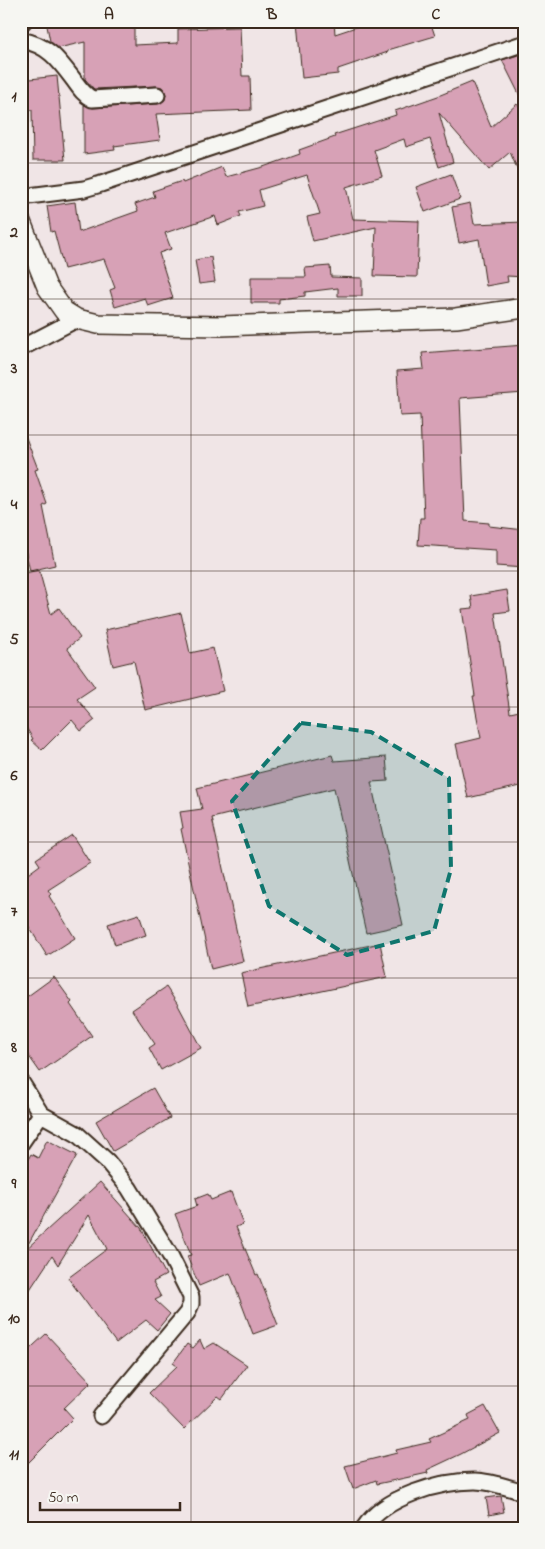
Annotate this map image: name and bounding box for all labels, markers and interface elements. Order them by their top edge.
text: A [104,3,114,27]
text: B [266,3,278,27]
text: C [432,3,441,27]
text: 1 [11,85,17,109]
text: 2 [9,221,18,245]
text: 3 [10,357,18,381]
text: 4 [10,493,18,517]
text: 5 [9,628,19,652]
text: 6 [9,764,18,788]
text: 7 [11,900,18,924]
text: 8 [10,1036,17,1060]
text: 9 [11,1172,17,1196]
text: 10 [8,1307,20,1331]
text: 11 [9,1443,20,1467]
scale bar [40,1479,180,1511]
text: 50 m [48,1487,79,1509]

